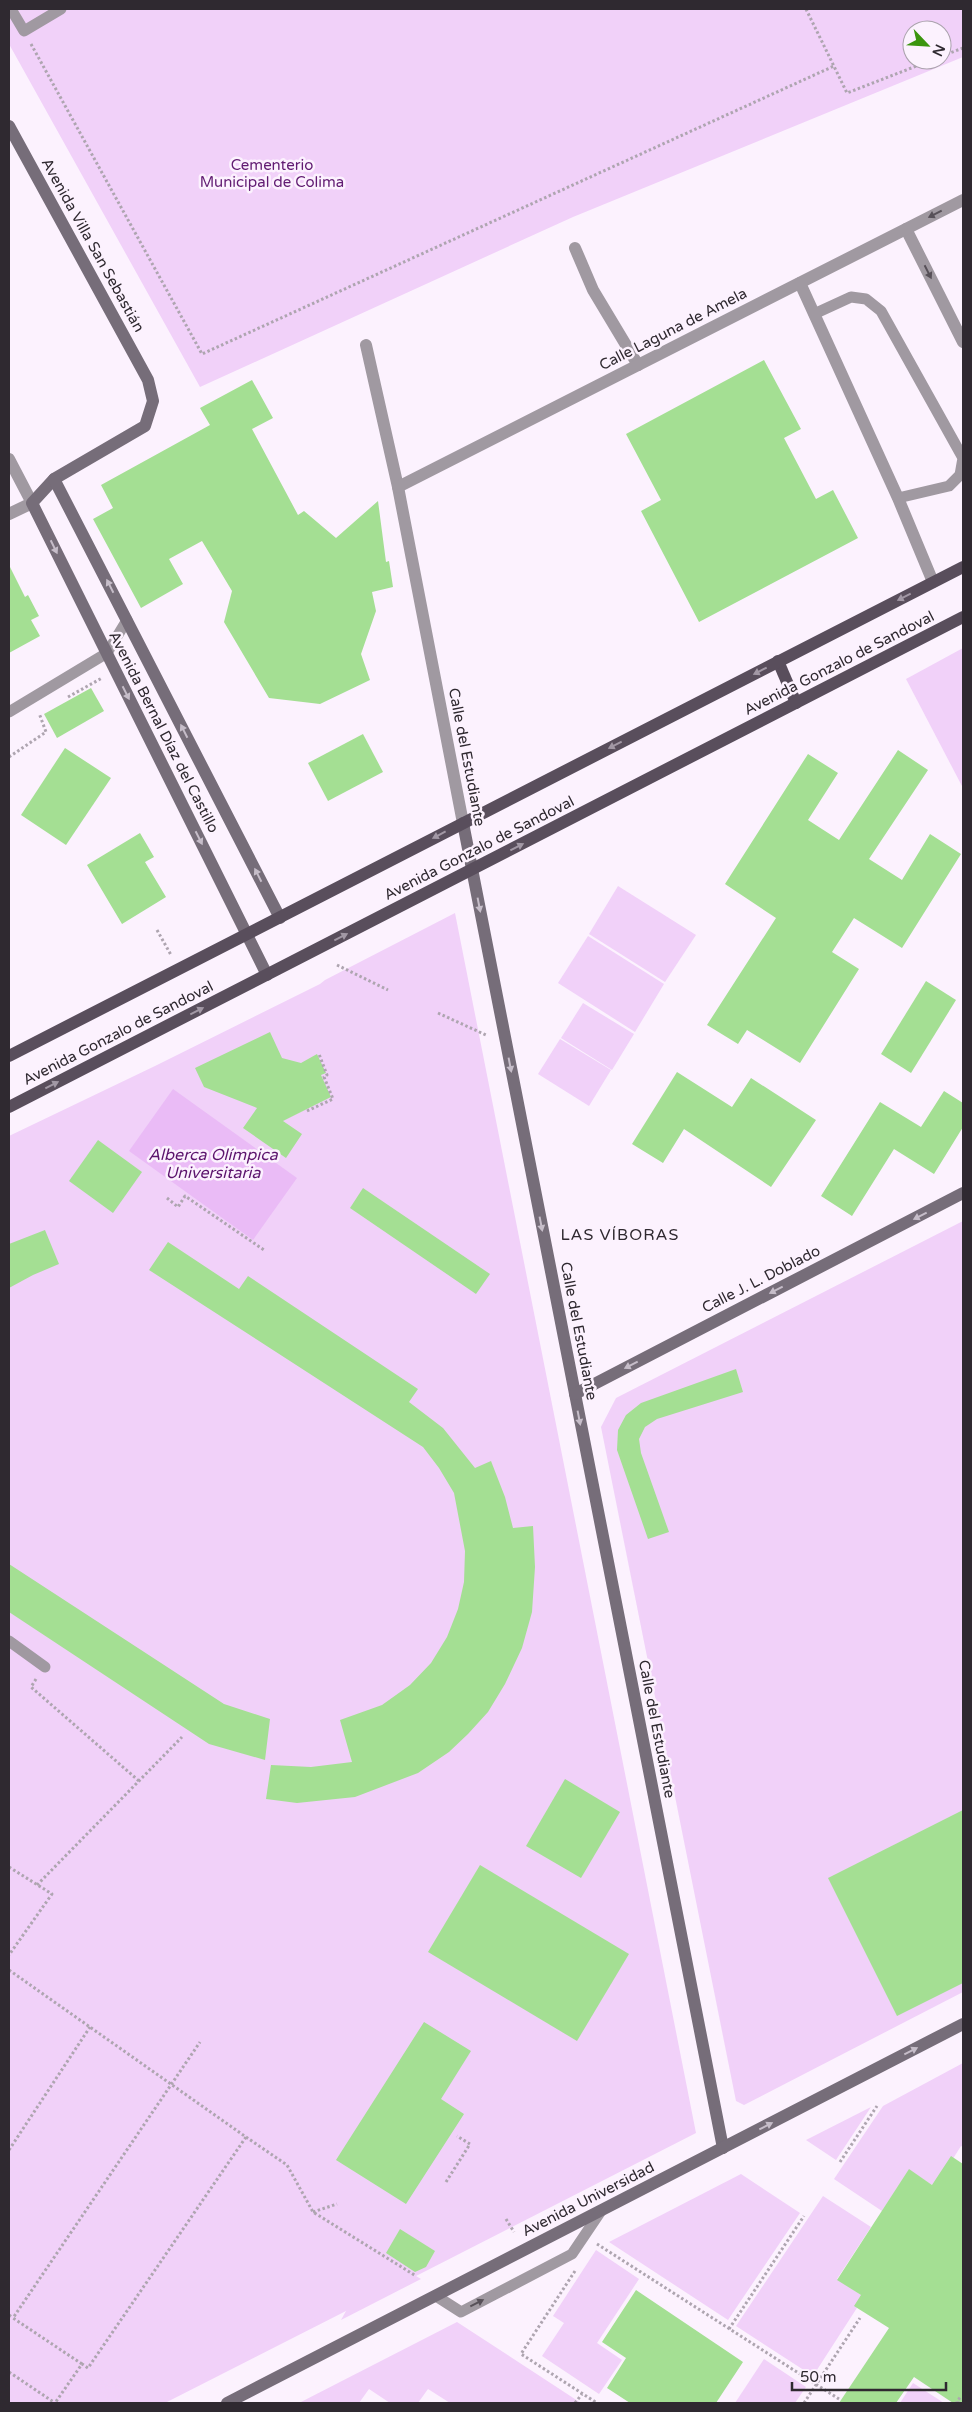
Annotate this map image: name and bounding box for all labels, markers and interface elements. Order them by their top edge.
north arrow [902,20,952,70]
text: N [928,42,948,59]
street label: Avenida Villa San Sebastián [38,155,148,335]
park label: Cementerio Municipal de Colima [200,156,344,191]
one-way arrow [928,210,942,218]
one-way arrow [924,265,932,280]
street label: Calle Laguna de Amela [596,284,750,374]
one-way arrow [50,540,58,554]
one-way arrow [106,579,114,593]
one-way arrow [897,593,912,601]
street label: Avenida Gonzalo de Sandoval [741,607,937,719]
street label: Avenida Bernal Díaz del Castillo [105,628,223,836]
one-way arrow [753,667,767,675]
one-way arrow [122,685,130,700]
street label: Calle del Estudiante [445,686,489,828]
one-way arrow [180,723,188,738]
one-way arrow [608,741,622,749]
street label: Avenida Gonzalo de Sandoval [381,792,577,904]
one-way arrow [195,831,203,845]
one-way arrow [432,831,447,839]
one-way arrow [510,843,525,851]
one-way arrow [254,868,262,882]
one-way arrow [475,898,483,913]
one-way arrow [334,933,349,941]
street label: Avenida Gonzalo de Sandoval [20,977,216,1089]
one-way arrow [190,1007,204,1015]
one-way arrow [506,1057,514,1073]
one-way arrow [45,1081,59,1089]
water label: Alberca Olímpica Universitaria [148,1145,279,1183]
one-way arrow [913,1212,927,1220]
one-way arrow [538,1217,546,1233]
district label: LAS VÍBORAS [561,1225,679,1245]
street label: Calle J. L. Doblado [699,1241,823,1317]
street label: Calle del Estudiante [557,1260,601,1402]
one-way arrow [768,1286,783,1294]
one-way arrow [624,1361,638,1369]
one-way arrow [576,1411,584,1427]
street label: Calle del Estudiante [635,1658,679,1800]
one-way arrow [903,2047,918,2055]
one-way arrow [759,2122,773,2130]
street label: Avenida Universidad [519,2158,657,2240]
one-way arrow [471,2299,484,2308]
scale bar [792,2360,946,2392]
text: 50 m [800,2368,837,2386]

